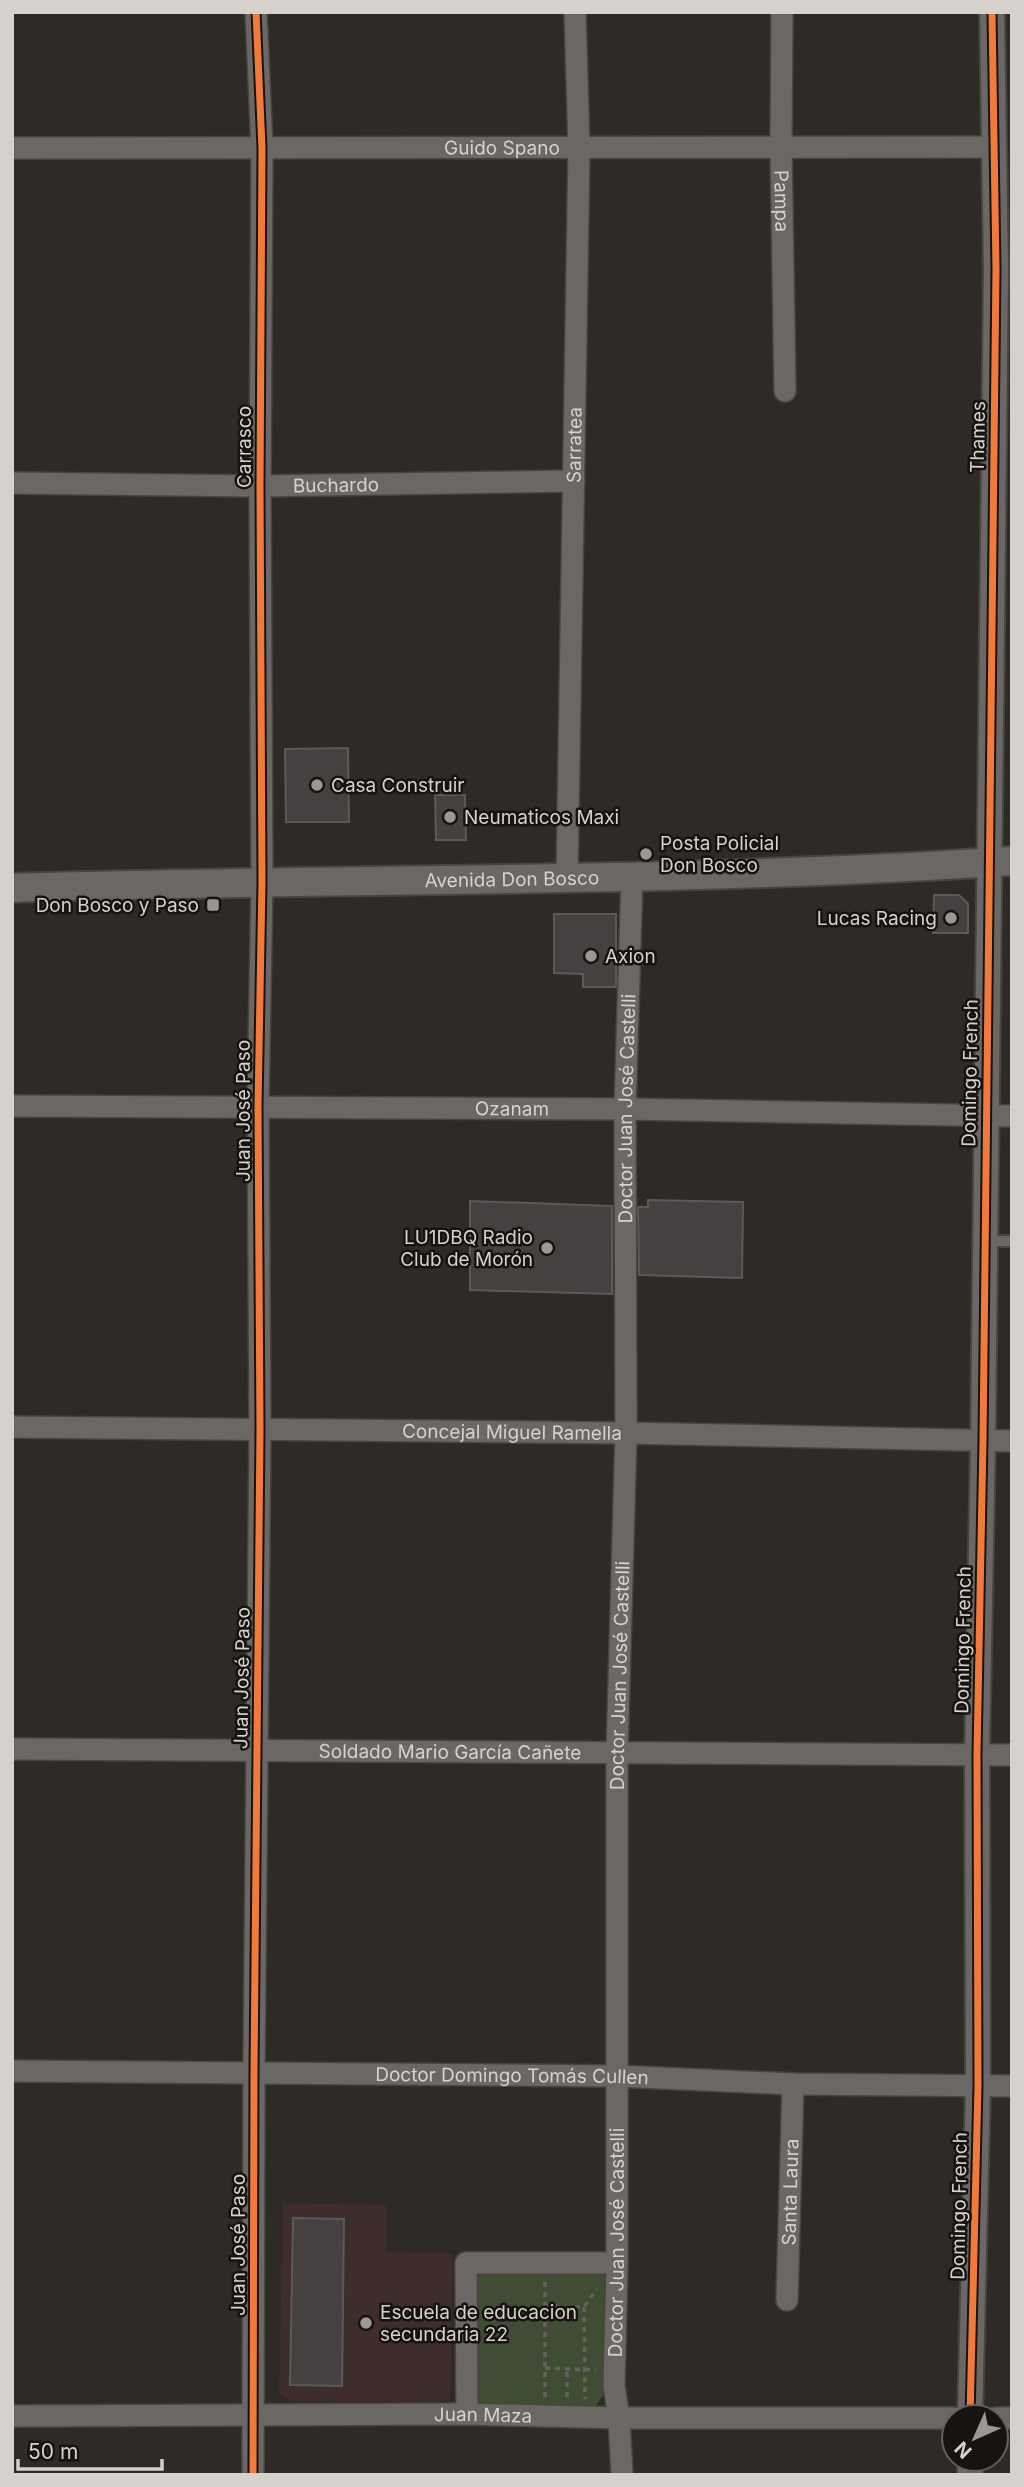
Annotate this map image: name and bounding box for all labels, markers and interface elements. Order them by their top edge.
street label: Guido Spano [444,136,560,159]
street label: Pampa [770,170,794,232]
street label: Thames [966,401,990,473]
street label: Carrasco [233,406,256,488]
street label: Sarratea [562,407,586,483]
street label: Buchardo [293,473,379,497]
place label: Casa Construir [331,774,464,797]
marker: Casa Construir [309,777,325,793]
place label: Neumaticos Maxi [464,806,619,829]
marker: Neumaticos Maxi [442,809,458,825]
place label: Posta Policial Don Bosco [660,832,779,877]
marker: Posta Policial Don Bosco [638,846,654,862]
street label: Avenida Don Bosco [424,866,599,892]
place label: Don Bosco y Paso [36,894,199,917]
marker: Don Bosco y Paso [205,897,221,913]
place label: Lucas Racing [817,907,937,930]
marker: Lucas Racing [943,910,959,926]
place label: Axion [605,945,656,968]
marker: Axion [583,948,599,964]
street label: Doctor Juan José Castelli [613,994,640,1223]
street label: Domingo French [957,999,983,1147]
street label: Juan José Paso [232,1040,255,1182]
street label: Ozanam [475,1097,549,1120]
place label: LU1DBQ Radio Club de Morón [400,1226,533,1271]
marker: LU1DBQ Radio Club de Morón [539,1240,555,1256]
street label: Concejal Miguel Ramella [402,1419,622,1444]
street label: Doctor Juan José Castelli [605,1560,634,1790]
street label: Domingo French [950,1566,976,1714]
street label: Juan José Paso [229,1607,255,1749]
street label: Soldado Mario García Cañete [319,1739,581,1764]
street label: Doctor Domingo Tomás Cullen [375,2063,649,2089]
street label: Doctor Juan José Castelli [603,2128,629,2358]
street label: Domingo French [946,2132,972,2280]
street label: Santa Laura [777,2138,803,2246]
street label: Juan José Paso [227,2174,250,2316]
place label: Escuela de educacion secundaria 22 [380,2301,577,2346]
marker: Escuela de educacion secundaria 22 [358,2315,374,2331]
street label: Juan Maza [434,2402,532,2427]
north arrow [940,2403,1010,2473]
scale bar [18,2428,161,2472]
text: N [950,2436,977,2463]
text: 50 m [28,2439,78,2464]

